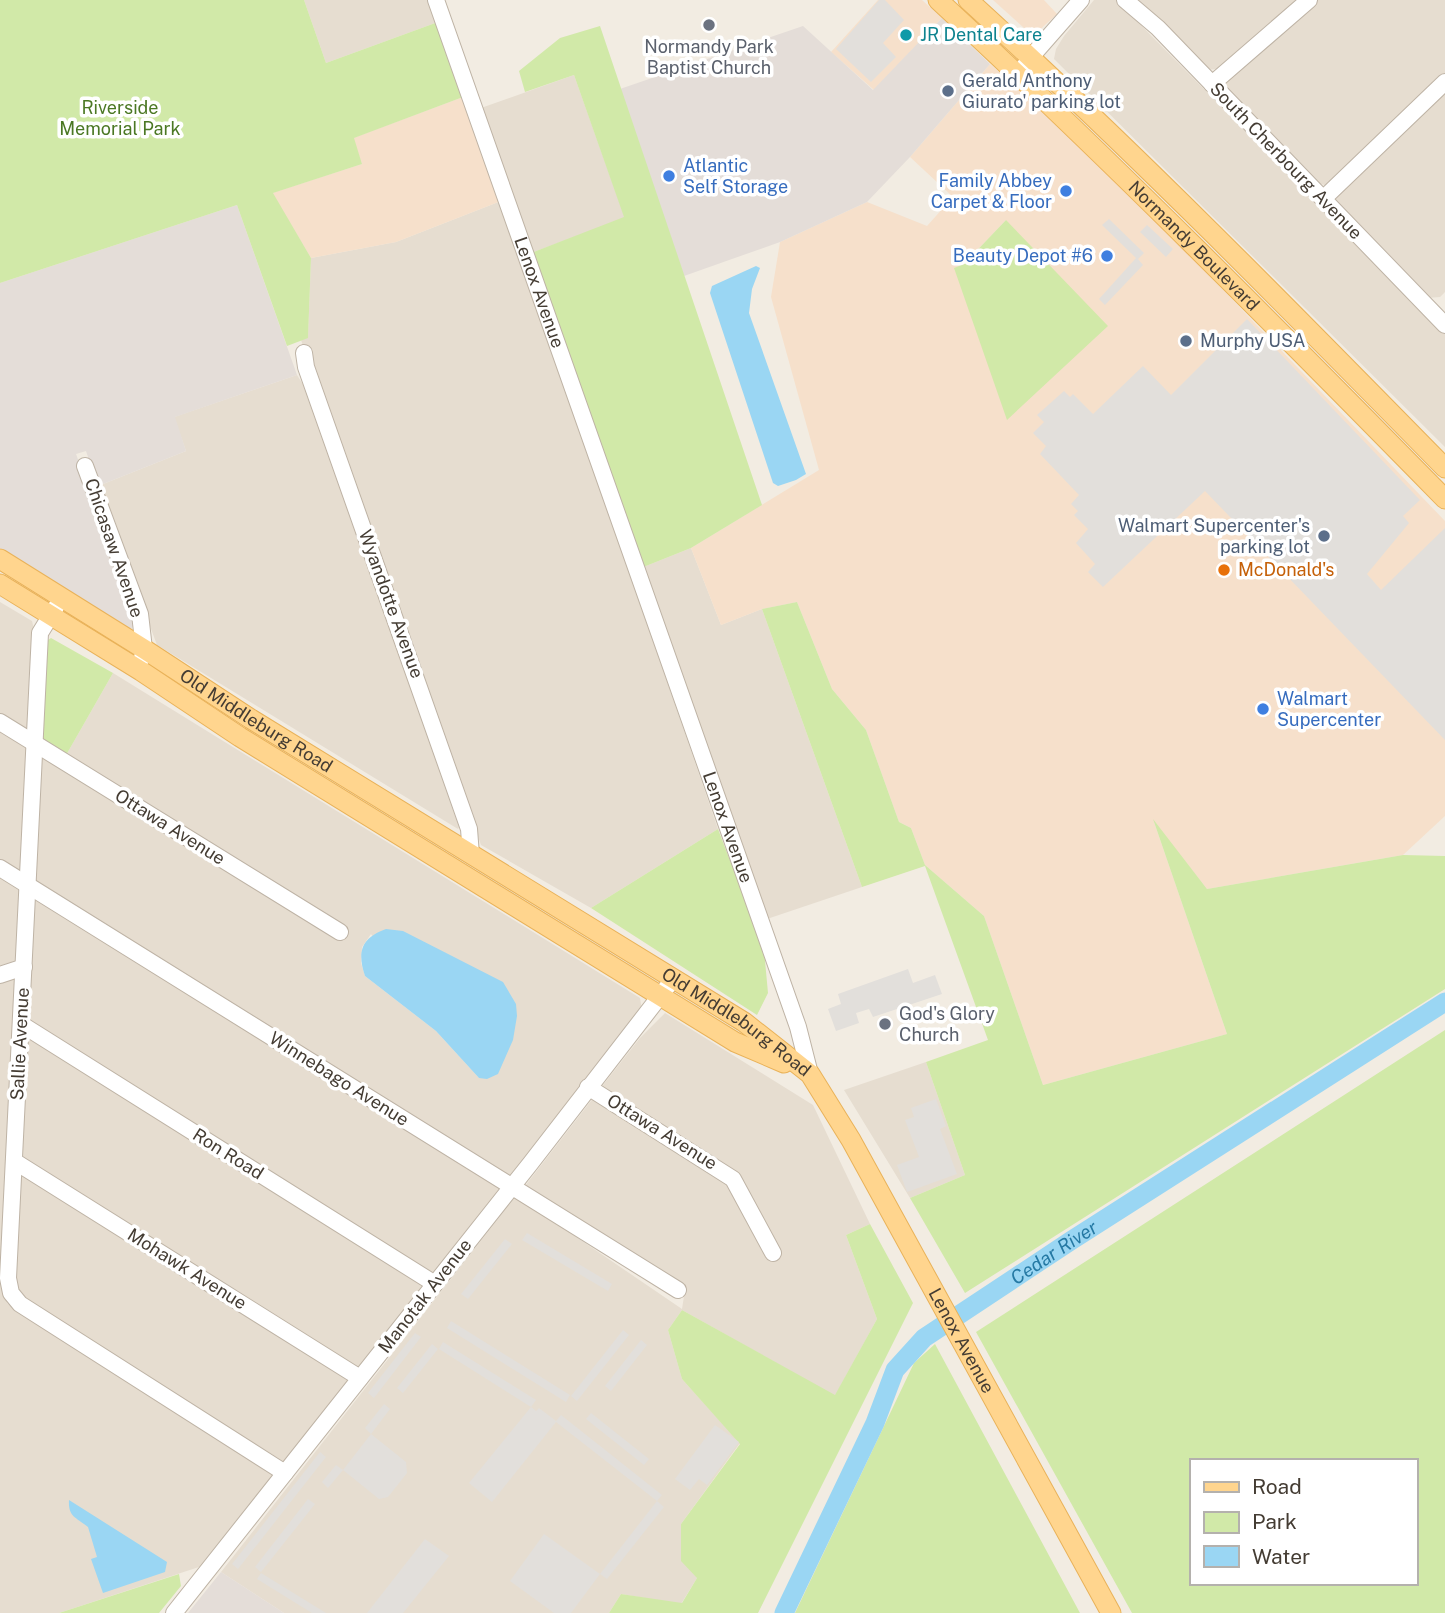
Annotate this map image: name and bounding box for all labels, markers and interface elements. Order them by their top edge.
marker: Normandy Park Baptist Church [701,17,717,33]
place label: JR Dental Care [920,24,1042,45]
marker: JR Dental Care [898,27,914,43]
place label: Normandy Park Baptist Church [644,36,774,78]
place label: Gerald Anthony Giurato' parking lot [962,70,1121,112]
street label: South Cherbourg Avenue [1206,78,1367,243]
marker: Gerald Anthony Giurato' parking lot [940,83,956,99]
park label: Riverside Memorial Park [59,97,181,139]
place label: Atlantic Self Storage [683,155,788,197]
marker: Atlantic Self Storage [661,168,677,184]
place label: Family Abbey Carpet & Floor [931,170,1052,212]
street label: Normandy Boulevard [1124,176,1264,315]
marker: Family Abbey Carpet & Floor [1058,183,1074,199]
street label: Lenox Avenue [510,234,569,351]
place label: Beauty Depot #6 [953,245,1093,266]
marker: Beauty Depot #6 [1099,248,1115,264]
place label: Murphy USA [1200,330,1306,351]
marker: Murphy USA [1178,333,1194,349]
street label: Chicasaw Avenue [81,476,148,620]
place label: Walmart Supercenter's parking lot [1118,515,1310,557]
street label: Wyandotte Avenue [355,527,428,681]
marker: Walmart Supercenter's parking lot [1316,528,1332,544]
place label: McDonald's [1238,559,1334,580]
marker: McDonald's [1216,562,1232,578]
street label: Old Middleburg Road [176,664,337,777]
place label: Walmart Supercenter [1277,688,1381,730]
marker: Walmart Supercenter [1255,701,1271,717]
street label: Lenox Avenue [699,768,757,885]
street label: Ottawa Avenue [111,784,229,869]
street label: Old Middleburg Road [658,963,815,1081]
street label: Sallie Avenue [6,987,33,1101]
place label: God's Glory Church [899,1003,995,1045]
marker: God's Glory Church [877,1016,893,1032]
street label: Winnebago Avenue [266,1027,413,1130]
street label: Ottawa Avenue [603,1089,721,1174]
street label: Ron Road [189,1124,268,1184]
water label: Cedar River [1006,1215,1102,1289]
street label: Mohawk Avenue [124,1224,251,1314]
street label: Manotak Avenue [373,1234,476,1357]
street label: Lenox Avenue [924,1284,999,1397]
legend [1190,1459,1417,1585]
text: Road [1252,1474,1302,1499]
text: Park [1252,1509,1297,1534]
text: Water [1252,1544,1310,1569]

